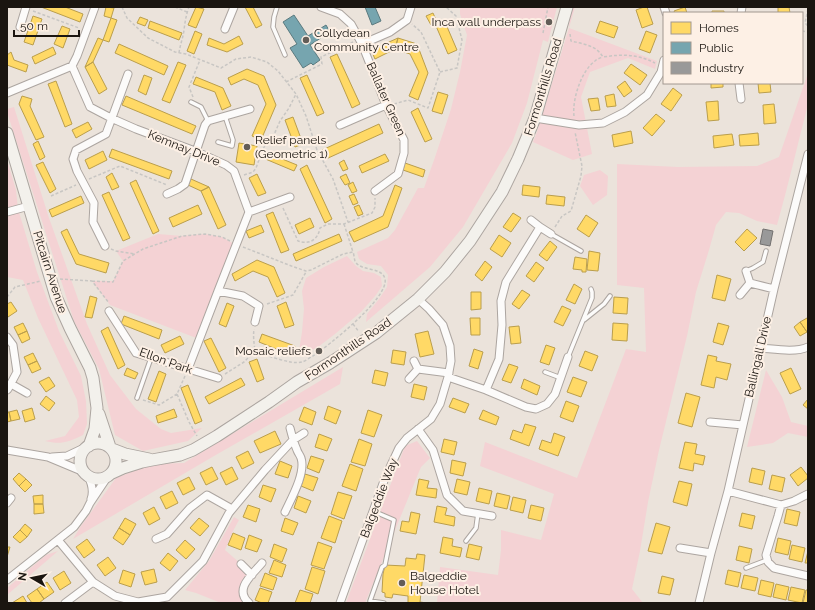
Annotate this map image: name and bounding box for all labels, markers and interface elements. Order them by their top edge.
scale bar [14,12,79,38]
legend [663,12,803,84]
place label: Inca wall underpass [431,15,541,29]
marker: Inca wall underpass [544,17,554,27]
text: 50 m [20,19,48,33]
text: Homes [699,21,739,35]
place label: Collydean Community Centre [314,26,419,54]
marker: Collydean Community Centre [301,35,311,45]
street label: Formonthills Road [522,37,564,137]
text: Public [699,41,734,55]
street label: Ballater Green [363,60,409,138]
text: Industry [699,61,745,75]
street label: Kemnay Drive [146,127,222,169]
place label: Relief panels (Geometric 1) [255,133,328,161]
marker: Relief panels (Geometric 1) [242,142,252,152]
street label: Pitcairn Avenue [30,229,70,315]
street label: Formonthills Road [302,315,394,383]
street label: Ballingall Drive [742,315,774,399]
place label: Mosaic reliefs [235,344,311,358]
street label: Ellon Park [138,345,195,377]
marker: Mosaic reliefs [314,346,324,356]
street label: Balgeddie Way [357,456,401,540]
north arrow [12,558,52,598]
place label: Balgeddie House Hotel [410,569,480,597]
text: N [16,571,30,582]
marker: Balgeddie House Hotel [397,578,407,588]

